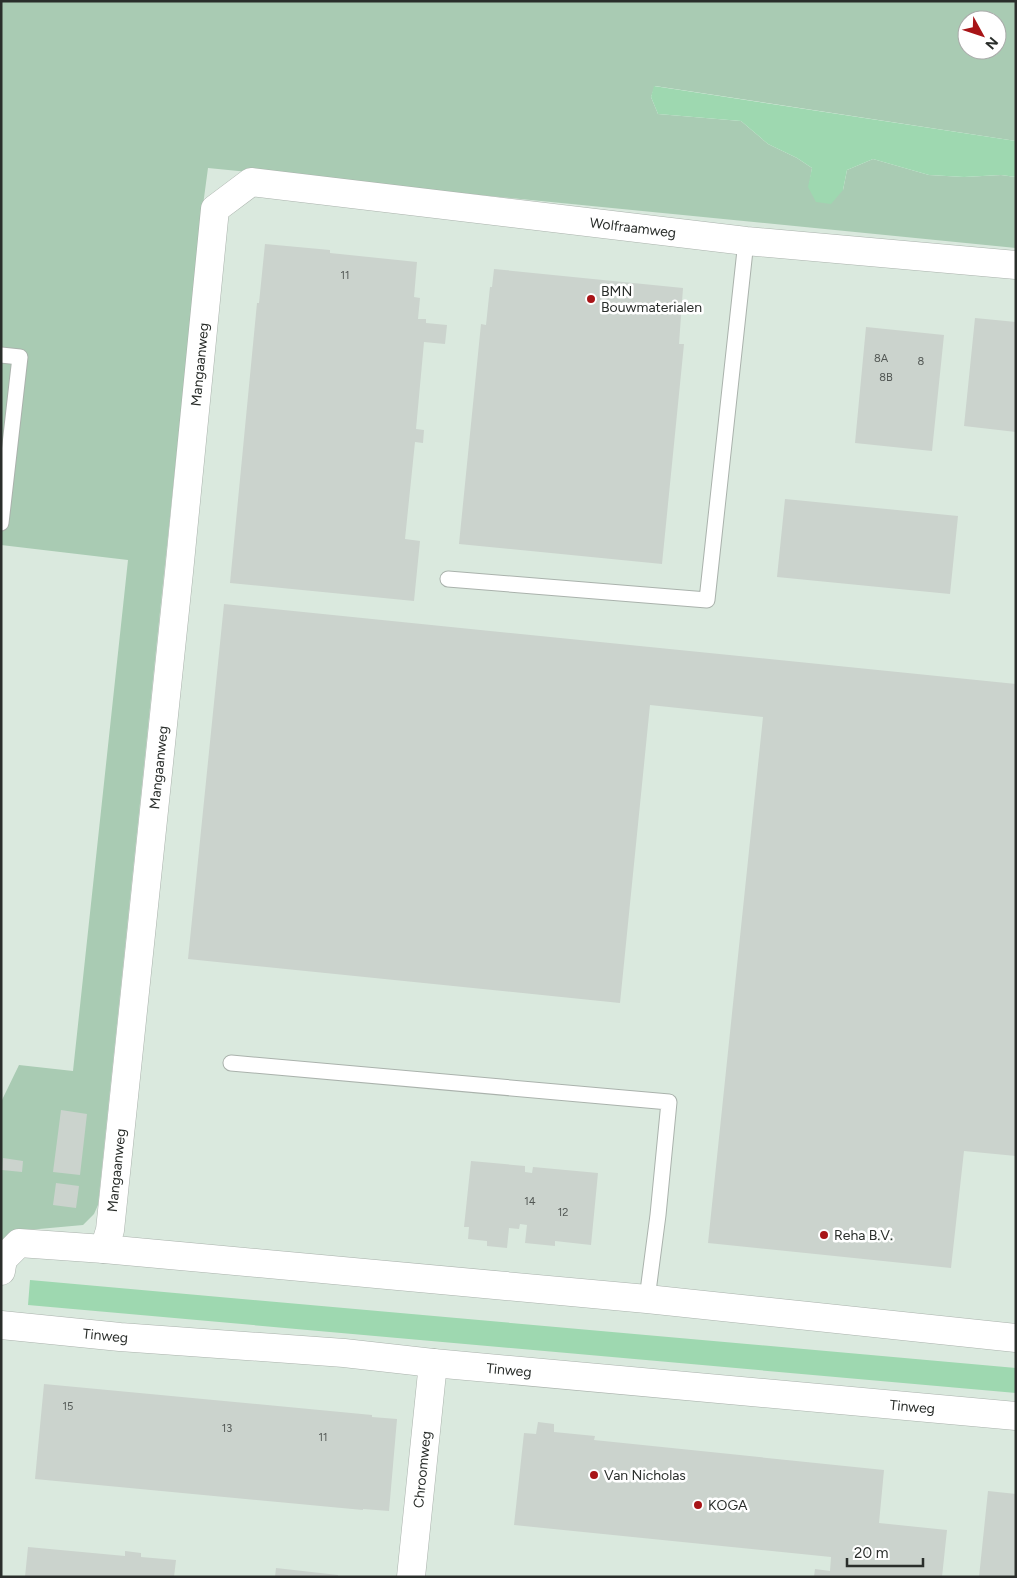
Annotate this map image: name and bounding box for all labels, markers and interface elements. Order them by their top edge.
north arrow [957,10,1007,60]
text: N [982,33,1002,53]
street label: Wolfraamweg [589,214,677,242]
house number: 11 [340,269,350,282]
place label: BMN Bouwmaterialen [601,283,702,316]
marker: BMN Bouwmaterialen [585,293,597,305]
street label: Mangaanweg [187,322,213,407]
house number: 8A [874,352,889,365]
house number: 8 [918,355,925,368]
house number: 8B [879,371,893,384]
street label: Mangaanweg [146,725,172,810]
street label: Mangaanweg [104,1128,130,1213]
house number: 14 [524,1195,536,1208]
house number: 12 [558,1206,568,1219]
place label: Reha B.V. [834,1227,893,1244]
marker: Reha B.V. [818,1229,830,1241]
street label: Tinweg [82,1325,129,1347]
street label: Tinweg [486,1360,532,1381]
street label: Tinweg [889,1397,936,1418]
house number: 15 [63,1400,73,1413]
house number: 13 [222,1422,232,1435]
street label: Chroomweg [410,1430,435,1509]
house number: 11 [318,1431,328,1444]
place label: Van Nicholas [604,1467,686,1484]
marker: Van Nicholas [588,1469,600,1481]
place label: KOGA [708,1497,748,1514]
marker: KOGA [692,1499,704,1511]
scale bar [847,1536,923,1568]
text: 20 m [854,1544,888,1562]

